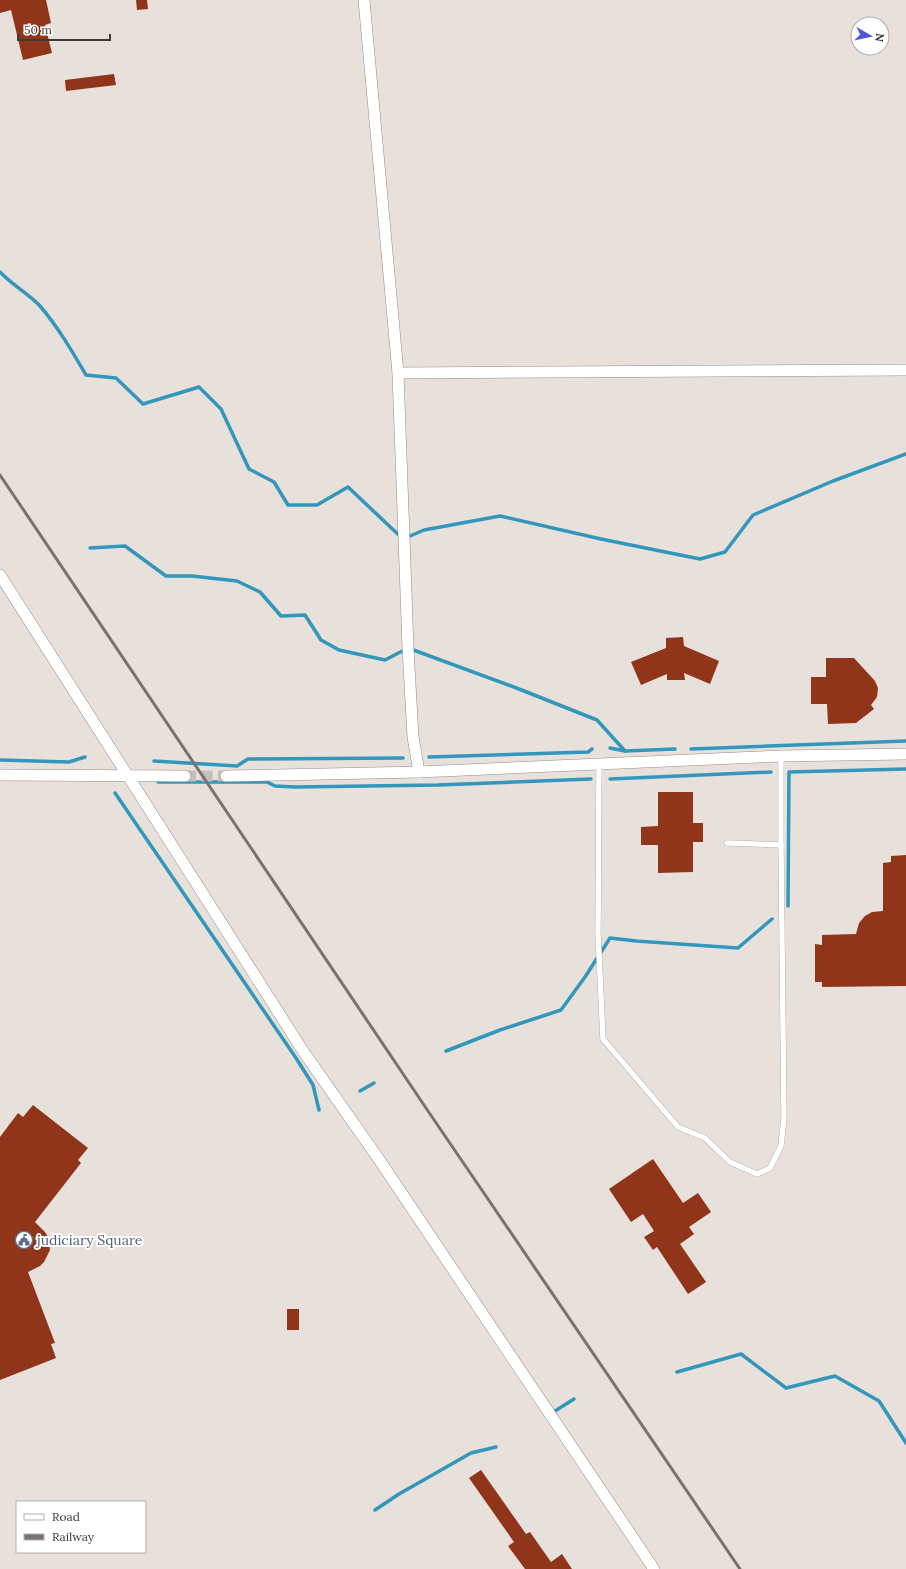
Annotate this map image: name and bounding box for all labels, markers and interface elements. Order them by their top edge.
scale bar [18,16,110,42]
north arrow [850,16,890,56]
text: 50 m [24,22,52,37]
text: N [872,32,887,43]
public building icon: judiciary Square [14,1230,34,1250]
place label: judiciary Square [35,1231,143,1249]
legend [16,1501,146,1553]
text: Road [52,1509,80,1524]
text: Railway [52,1529,95,1544]

